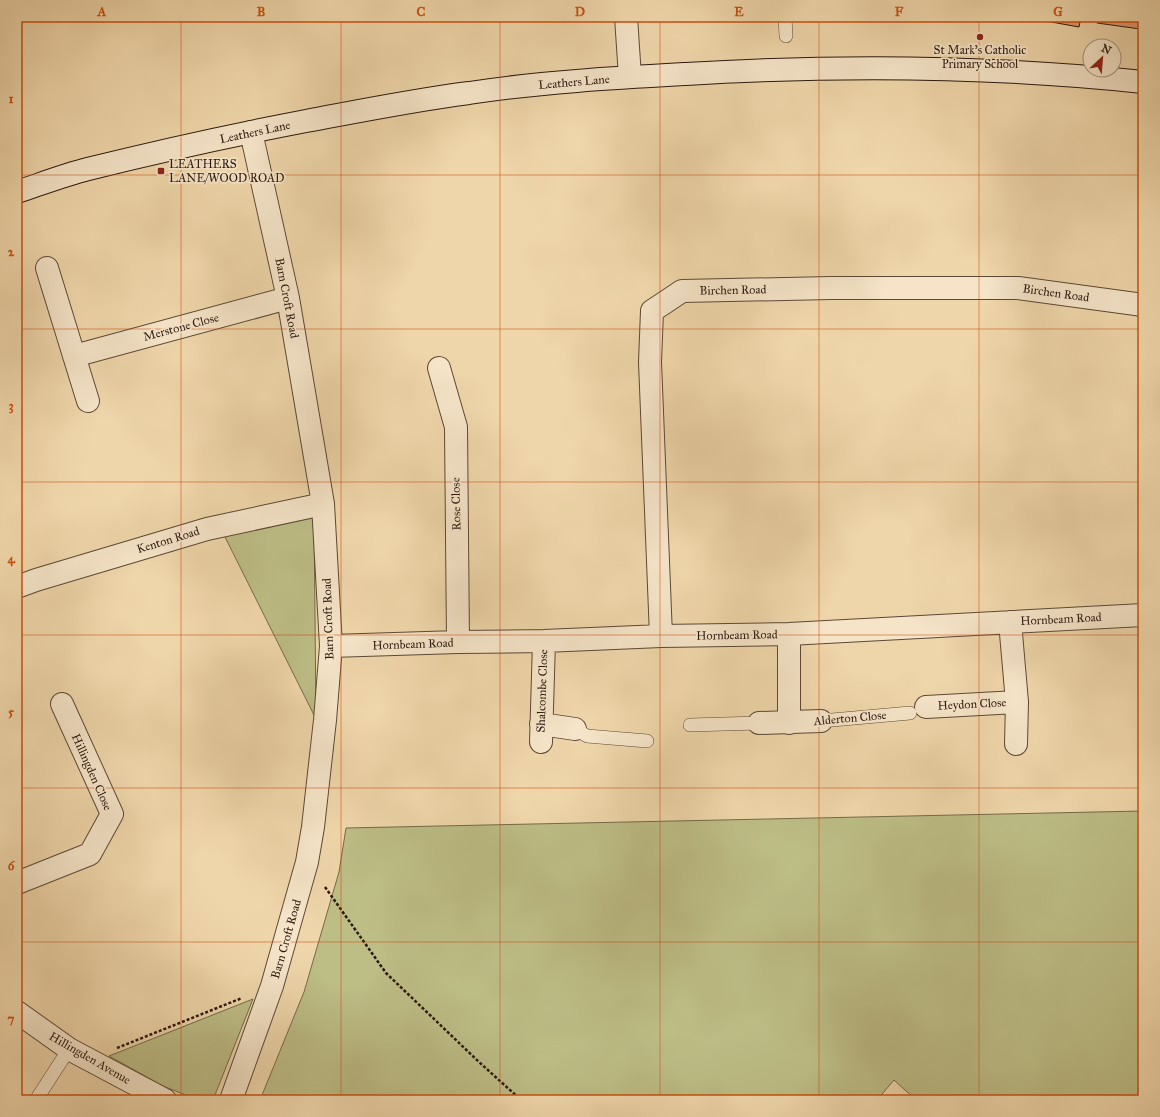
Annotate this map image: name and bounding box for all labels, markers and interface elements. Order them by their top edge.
text: A [97,4,107,20]
text: B [257,4,266,20]
text: C [417,4,426,20]
text: D [575,4,585,20]
text: E [734,4,744,20]
text: F [895,4,904,20]
text: G [1053,4,1063,20]
marker: St Mark's Catholic Primary School [975,32,985,42]
north arrow [1082,38,1122,78]
text: N [1099,42,1114,58]
place label: St Mark's Catholic Primary School [934,43,1026,71]
street label: Leathers Lane [538,72,610,92]
text: 1 [8,91,14,107]
street label: Leathers Lane [218,118,292,146]
place label: LEATHERS LANE/WOOD ROAD [169,157,285,185]
marker: LEATHERS LANE/WOOD ROAD [156,166,166,176]
text: 2 [8,244,15,260]
street label: Barn Croft Road [272,257,302,339]
street label: Birchen Road [1022,281,1090,305]
street label: Birchen Road [699,282,767,298]
street label: Merstone Close [142,310,220,344]
text: 3 [8,398,14,414]
street label: Rose Close [449,477,463,531]
street label: Kenton Road [135,524,201,556]
text: 4 [7,551,15,567]
street label: Barn Croft Road [320,578,336,660]
street label: Hornbeam Road [1020,610,1102,628]
street label: Hornbeam Road [696,627,778,643]
street label: Hornbeam Road [372,636,454,652]
street label: Shalcombe Close [534,649,550,733]
street label: Heydon Close [937,695,1007,713]
text: 5 [8,704,15,720]
street label: Alderton Close [812,708,887,728]
street label: Hillingden Close [68,731,115,813]
text: 6 [8,858,16,874]
street label: Barn Croft Road [268,898,304,980]
text: 7 [8,1011,15,1027]
street label: Hillingden Avenue [46,1029,133,1088]

